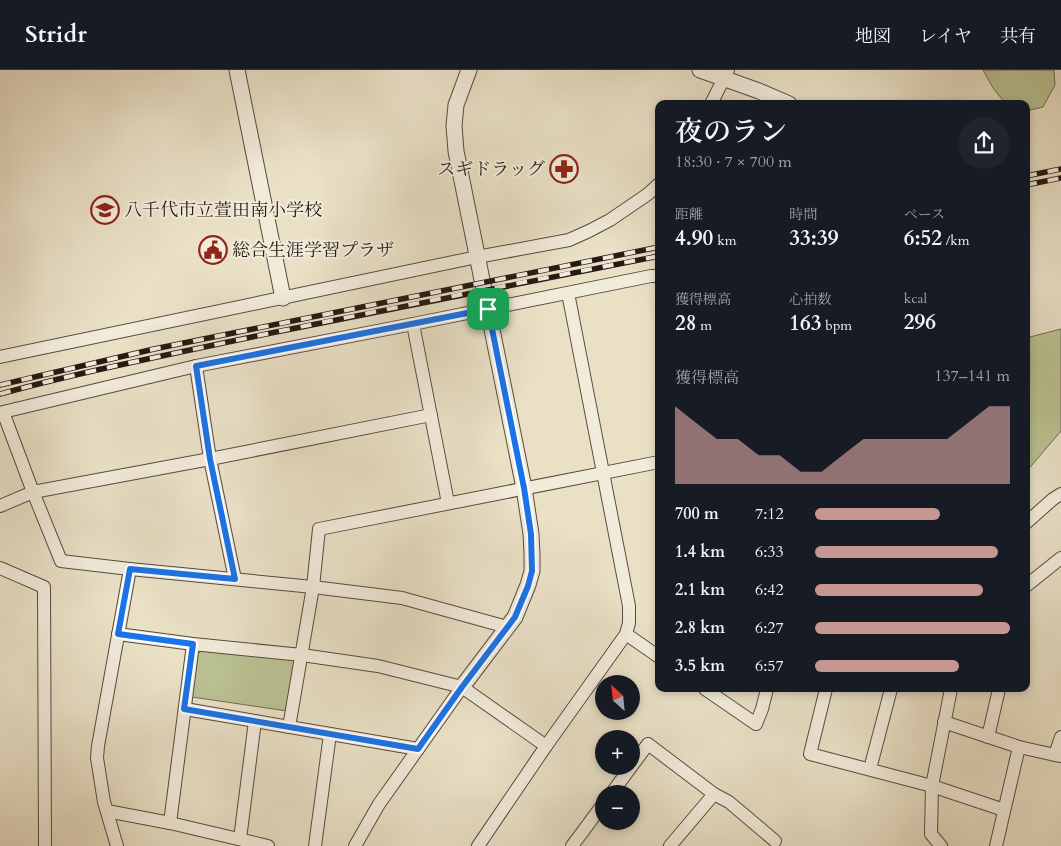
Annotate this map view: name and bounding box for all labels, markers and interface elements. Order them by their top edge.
text: Stridr [25,18,87,51]
text: 地図 [855,24,891,49]
text: レイヤ [919,24,972,49]
text: 共有 [1000,24,1036,49]
text: 夜のラン [675,113,787,151]
button: share [958,117,1010,169]
text: 18:30 · 7 × 700 m [675,151,792,173]
pharmacy icon: スギドラッグ [549,154,579,184]
place label: スギドラッグ [437,157,545,182]
school or university icon: 八千代市立萱田南小学校 [90,195,120,225]
place label: 八千代市立萱田南小学校 [124,198,322,223]
text: 距離 [675,205,703,224]
text: 時間 [789,205,817,224]
text: ペース [904,205,945,224]
text: 4.90 [675,224,713,253]
text: 33:39 [789,224,838,253]
text: 6:52 [904,224,942,253]
text: km [713,231,736,250]
text: /km [942,231,970,250]
public building icon: 総合生涯学習プラザ [198,235,228,265]
place label: 総合生涯学習プラザ [232,238,394,263]
pin [467,288,509,330]
text: kcal [904,289,927,308]
text: 獲得標高 [675,290,731,309]
text: 心拍数 [789,290,831,309]
icon: arrive [474,295,502,323]
text: 296 [904,308,936,337]
text: 28 [675,309,697,338]
text: 163 [789,309,822,338]
text: m [697,316,712,335]
text: bpm [822,316,852,335]
text: 137–141 m [934,365,1010,387]
text: 獲得標高 [675,367,739,389]
text: 700 m [675,503,719,525]
text: 7:12 [755,503,784,525]
text: 1.4 km [675,541,725,563]
text: 6:33 [755,541,784,563]
text: 2.1 km [675,579,725,601]
text: 6:42 [755,579,784,601]
text: 2.8 km [675,617,725,639]
text: 6:27 [755,617,784,639]
text: 3.5 km [675,655,725,677]
text: 6:57 [755,655,784,677]
north arrow [595,675,640,720]
map controls [595,675,640,830]
button: + [595,730,640,775]
button: − [595,785,640,830]

